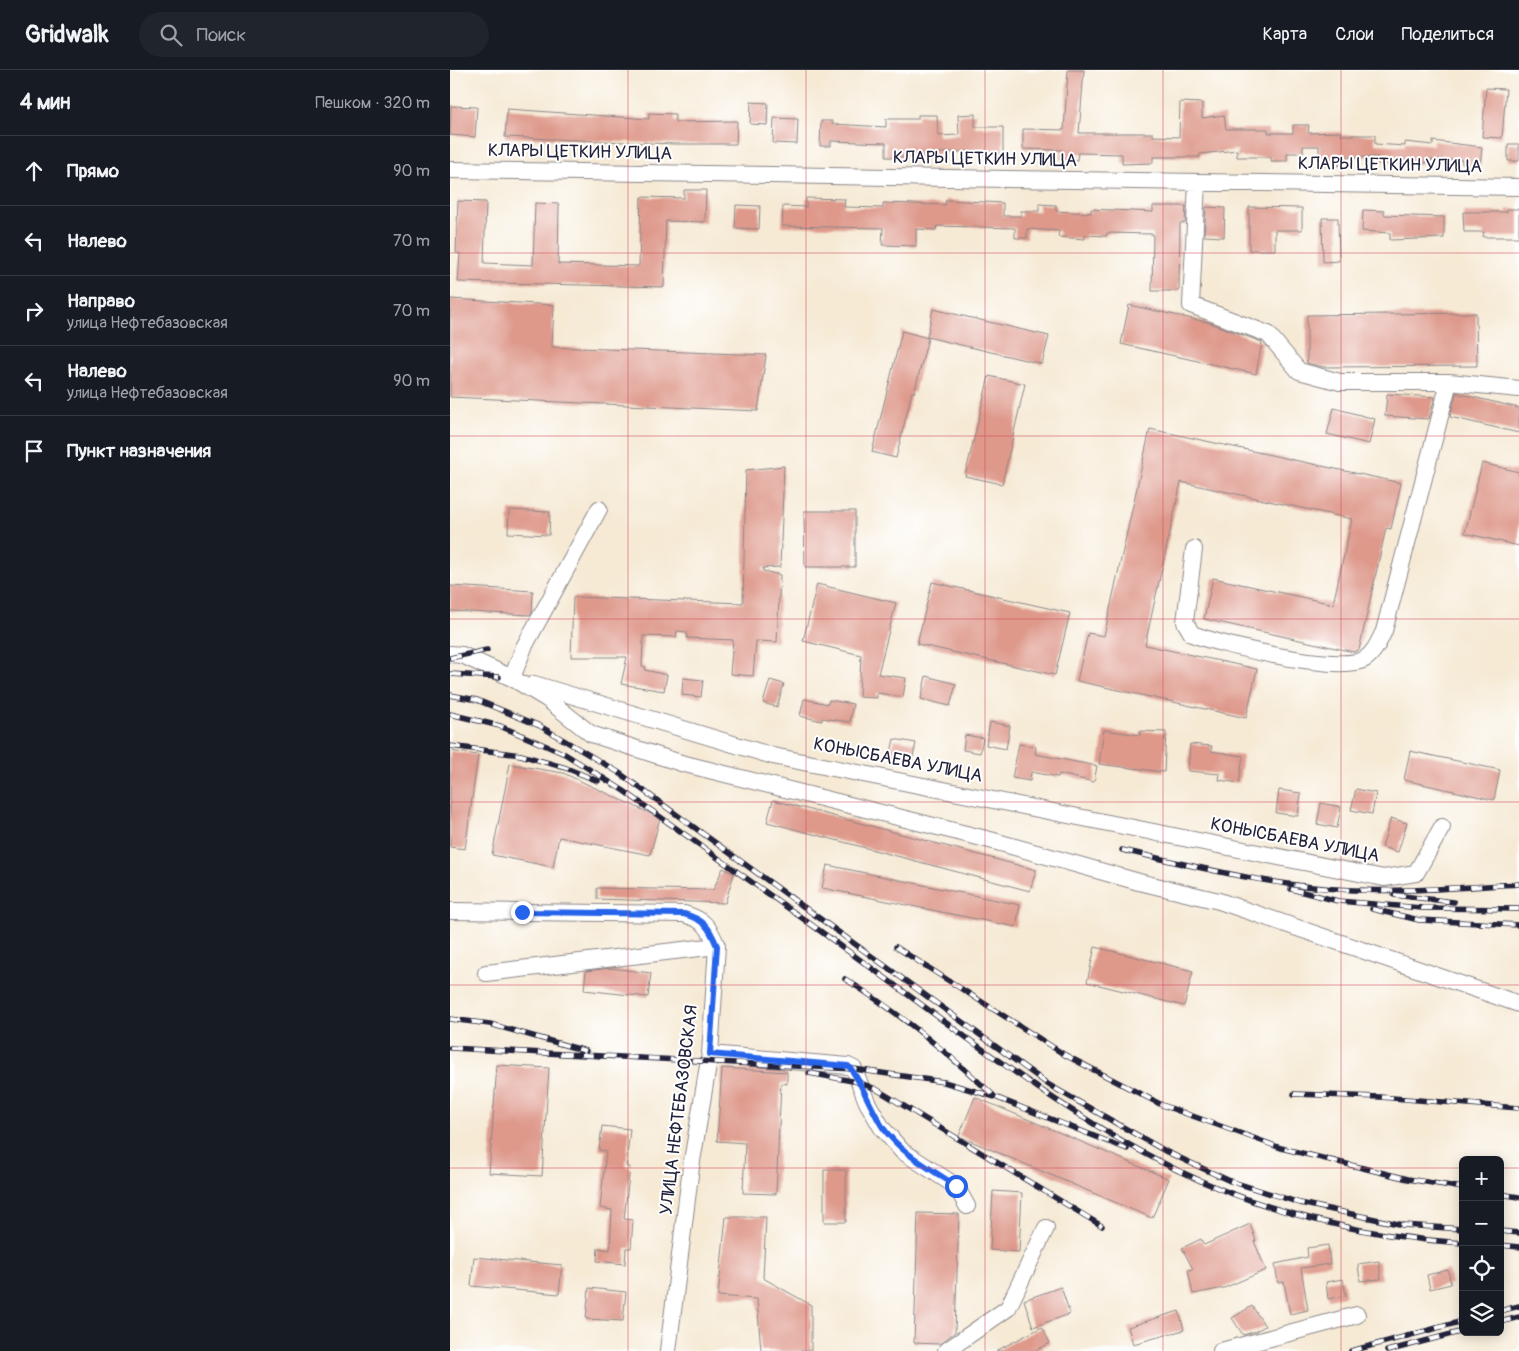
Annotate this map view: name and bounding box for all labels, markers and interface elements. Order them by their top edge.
search box [139,12,489,57]
text: Gridwalk [25,20,109,49]
icon: search [157,21,185,49]
text: Поиск [197,23,246,47]
text: Карта [1263,23,1307,46]
text: Слои [1335,23,1373,46]
text: Поделиться [1401,23,1494,46]
text: 4 мин [20,89,70,116]
text: Пешком · 320 m [315,93,430,113]
street label: КЛАРЫ ЦЕТКИН УЛИЦА [488,139,673,165]
street label: КЛАРЫ ЦЕТКИН УЛИЦА [893,146,1078,172]
street label: КЛАРЫ ЦЕТКИН УЛИЦА [1298,152,1483,178]
icon: ahead [20,157,48,185]
text: Прямо [67,159,119,183]
text: 90 m [393,161,430,181]
icon: left [20,227,48,255]
text: Налево [67,229,127,253]
text: 70 m [393,231,430,251]
text: Направо [67,289,135,313]
icon: right [20,297,48,325]
text: 70 m [393,301,430,321]
text: улица Нефтебазовская [67,313,228,333]
text: Налево [67,359,127,383]
icon: left [20,367,48,395]
text: 90 m [393,371,430,391]
text: улица Нефтебазовская [67,383,228,403]
icon: arrive [20,437,48,465]
text: Пункт назначения [67,439,211,463]
street label: КОНЫСБАЕВА УЛИЦА [812,732,985,788]
street label: КОНЫСБАЕВА УЛИЦА [1209,812,1382,868]
route end [511,901,534,924]
street label: УЛИЦА НЕФТЕБАЗОВСКАЯ [655,1004,703,1216]
map controls [1459,1156,1504,1336]
button: + [1459,1156,1504,1201]
route start [945,1175,968,1198]
button: − [1459,1201,1504,1246]
button: locate [1459,1246,1504,1291]
button: layers [1459,1291,1504,1336]

